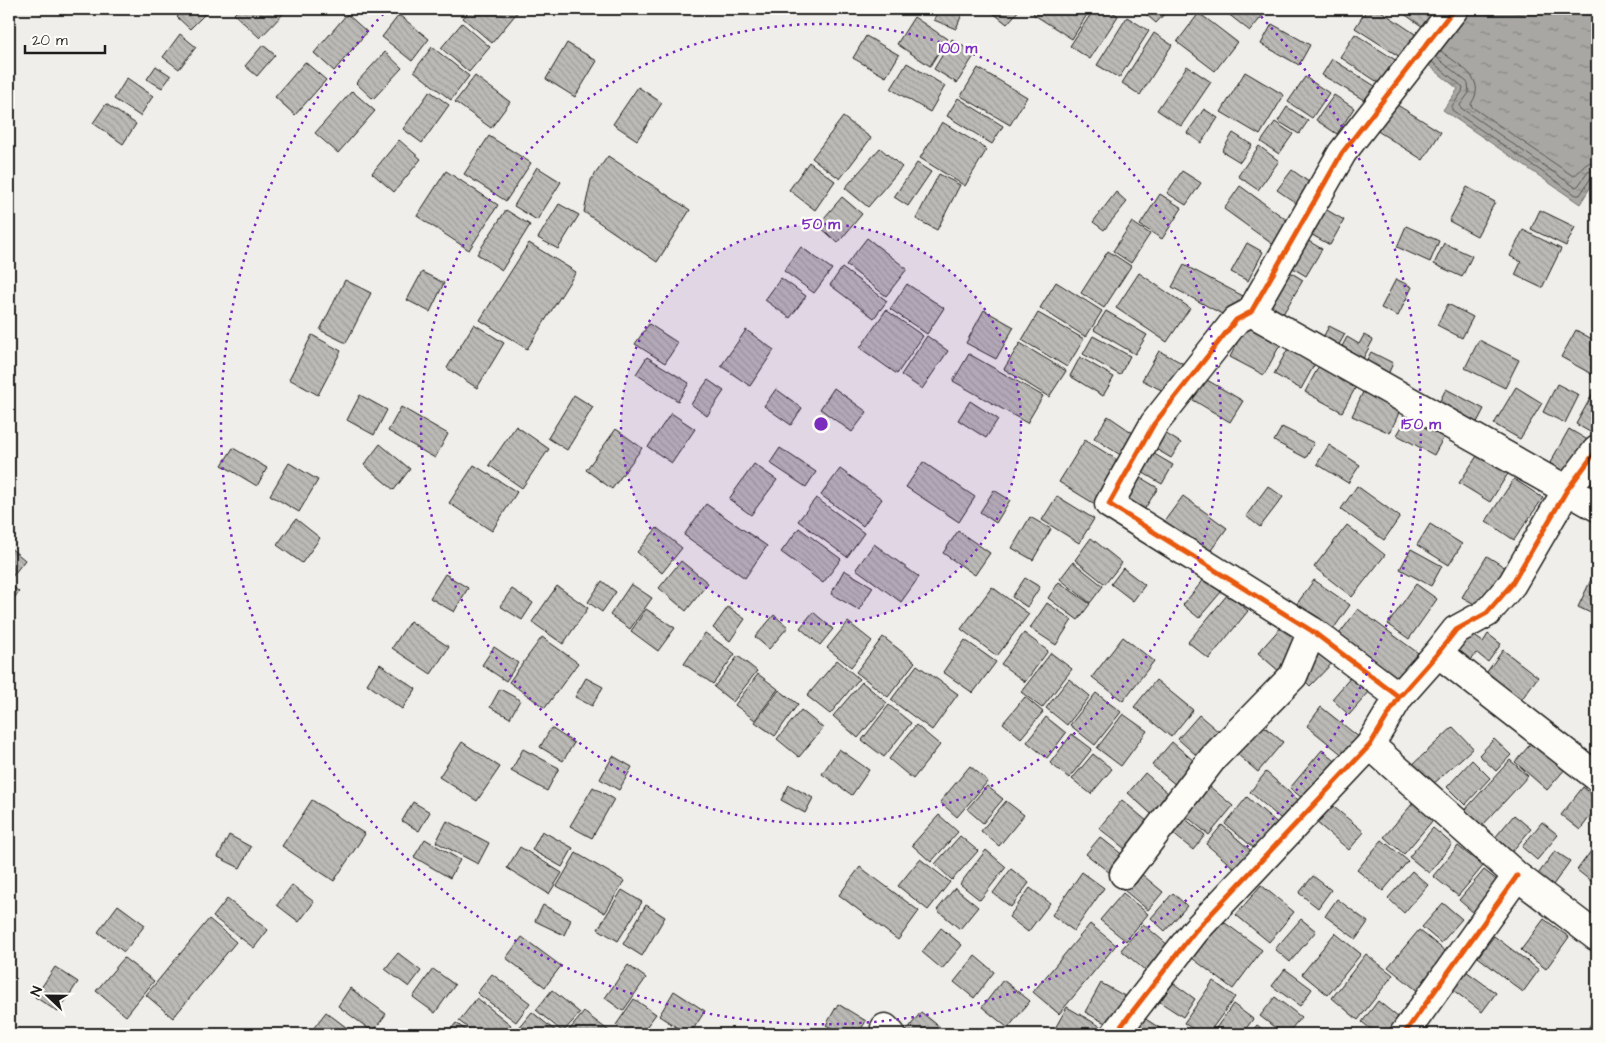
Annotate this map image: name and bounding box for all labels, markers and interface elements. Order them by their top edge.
scale bar [25,22,105,54]
text: 20 m [32,30,68,51]
text: 100 m [939,38,978,59]
text: 50 m [802,214,840,235]
text: 150 m [1401,414,1441,435]
centre of rings [812,415,830,433]
north arrow [22,970,72,1020]
text: N [26,983,48,999]

